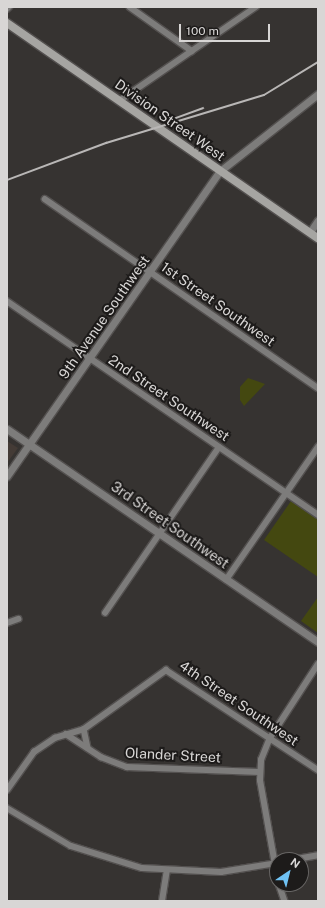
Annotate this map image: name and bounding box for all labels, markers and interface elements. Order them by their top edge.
scale bar [181,16,272,42]
text: 100 m [186,24,219,38]
street label: Division Street West [112,76,228,164]
street label: 9th Avenue Southwest [55,252,153,382]
street label: 1st Street Southwest [158,258,278,350]
street label: 2nd Street Southwest [105,351,233,445]
street label: 3rd Street Southwest [108,478,232,572]
street label: 4th Street Southwest [176,657,302,749]
street label: Olander Street [125,744,221,766]
north arrow [269,852,309,892]
text: N [288,856,302,870]

